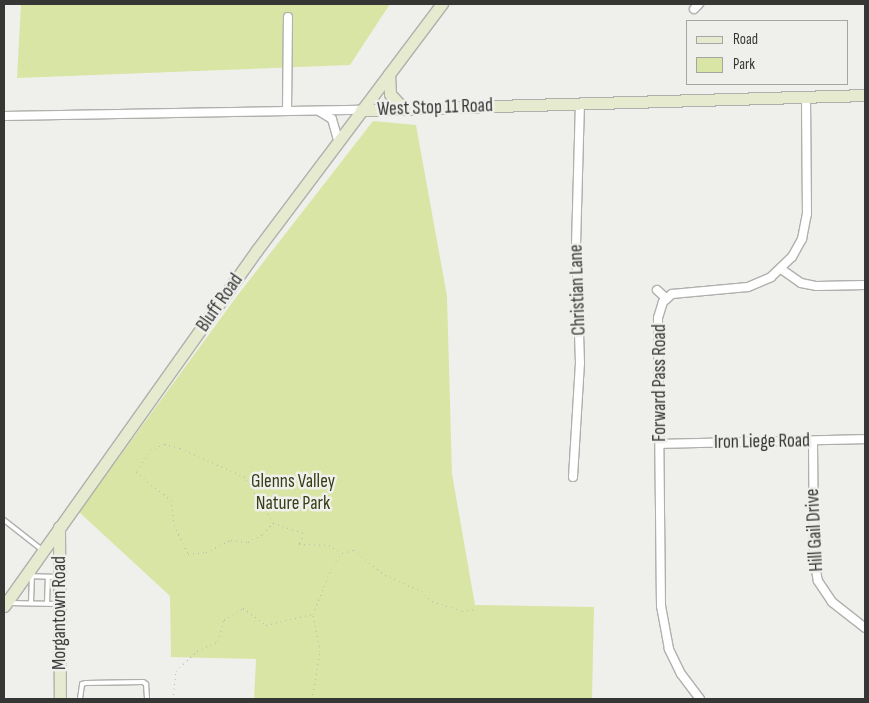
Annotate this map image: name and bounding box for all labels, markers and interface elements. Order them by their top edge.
legend [686,20,849,85]
text: Road [733,30,758,49]
text: Park [733,55,755,74]
street label: West Stop 11 Road [377,95,493,121]
street label: Christian Lane [565,244,591,336]
street label: Bluff Road [192,270,248,336]
street label: Forward Pass Road [649,324,671,442]
street label: Iron Liege Road [714,430,810,454]
park label: Glenns Valley Nature Park [251,471,335,515]
street label: Hill Gail Drive [801,488,829,572]
street label: Morgantown Road [49,556,71,670]

